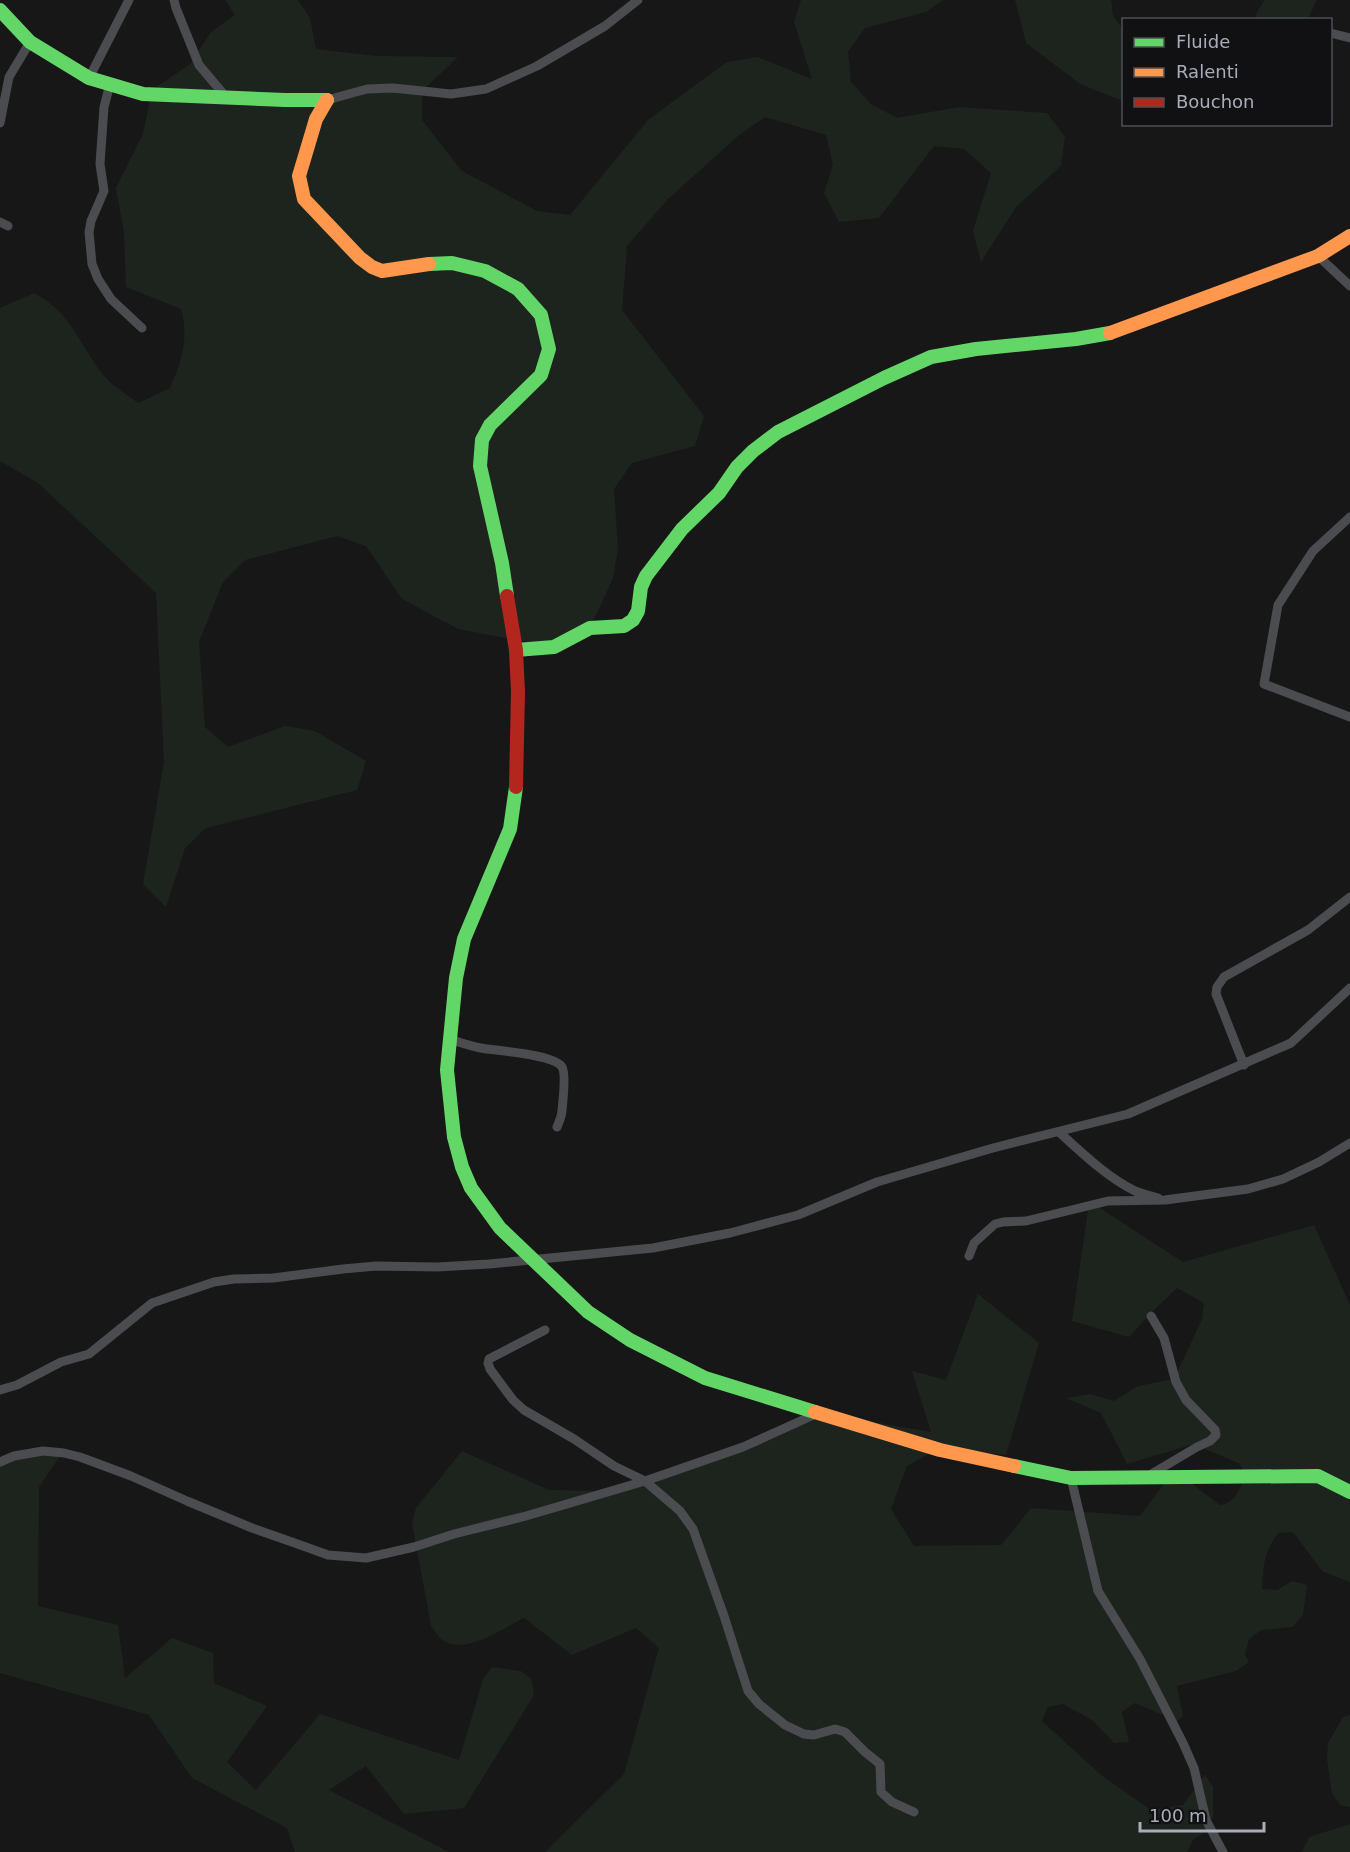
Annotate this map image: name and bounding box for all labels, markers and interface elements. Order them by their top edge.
legend [1122,18,1332,126]
text: Fluide [1176,31,1230,52]
text: Ralenti [1176,61,1239,82]
text: Bouchon [1176,91,1255,112]
scale bar [1140,1795,1264,1833]
text: 100 m [1149,1805,1207,1826]

